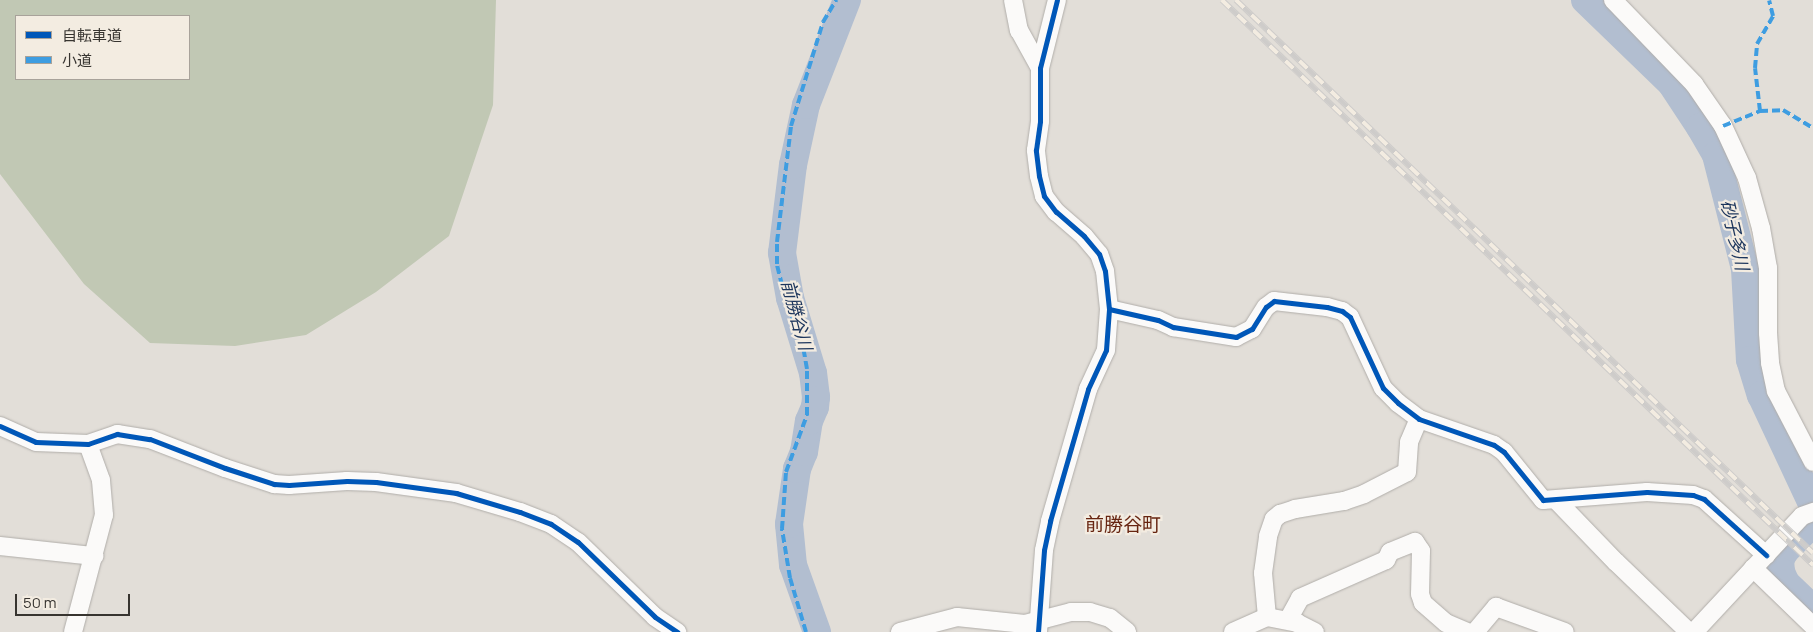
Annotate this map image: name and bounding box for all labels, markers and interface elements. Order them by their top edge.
legend [15,15,190,80]
text: 自転車道 [62,25,122,46]
text: 小道 [62,50,92,71]
water label: 砂子多川 [1716,197,1754,273]
water label: 前勝谷川 [777,277,817,353]
district label: 前勝谷町 [1085,514,1161,536]
scale bar [18,584,132,616]
text: 50 m [23,592,57,613]

